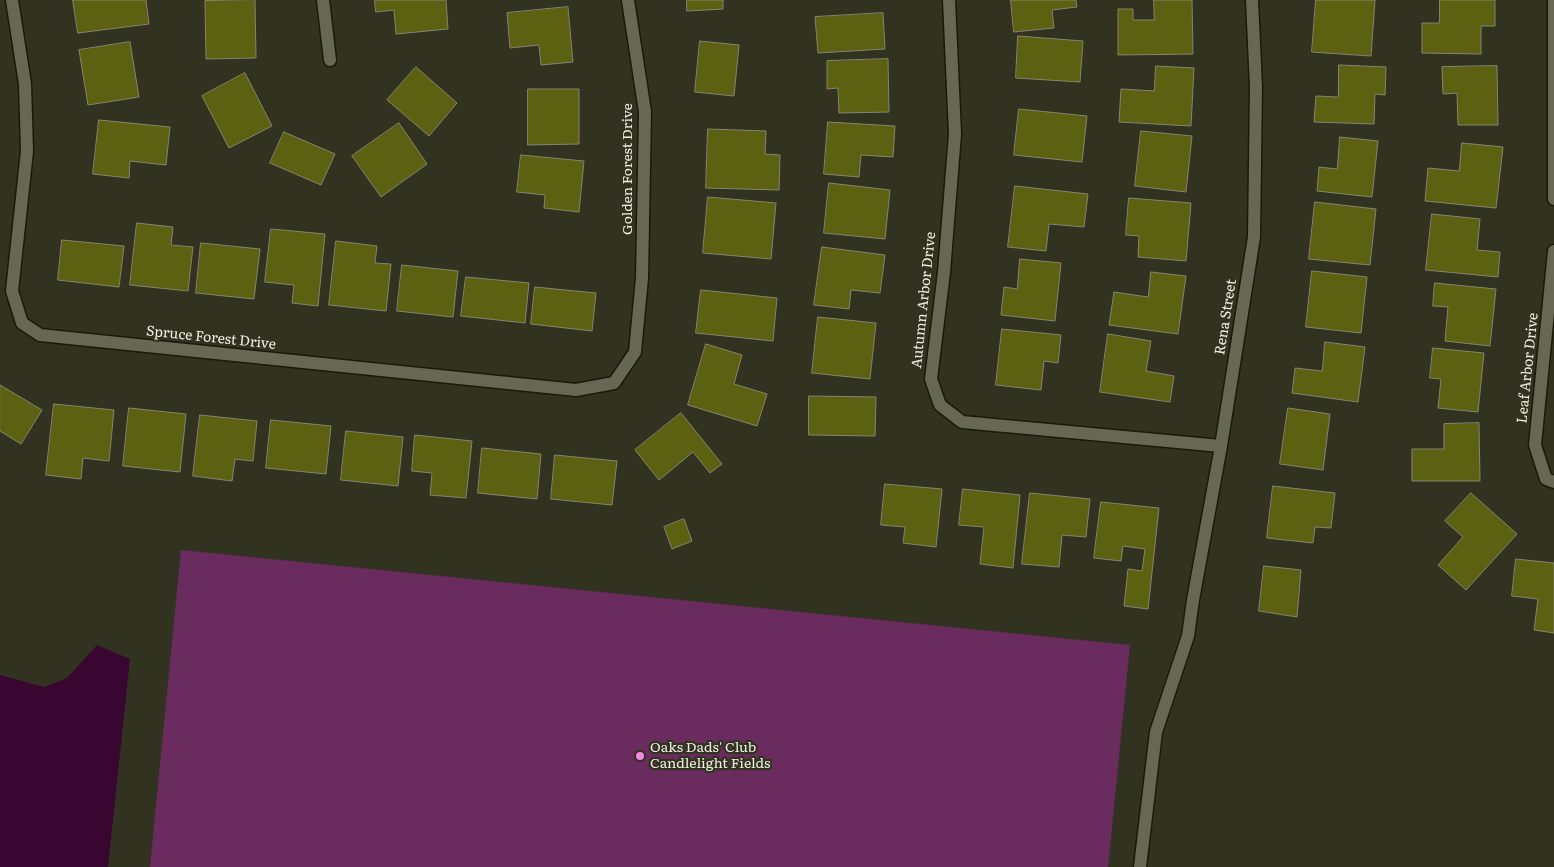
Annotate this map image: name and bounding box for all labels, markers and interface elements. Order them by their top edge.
street label: Golden Forest Drive [620,103,636,235]
street label: Autumn Arbor Drive [908,231,940,369]
street label: Rena Street [1212,278,1240,356]
street label: Leaf Arbor Drive [1514,312,1542,424]
street label: Spruce Forest Drive [145,323,277,353]
place label: Oaks Dads' Club Candlelight Fields [650,740,770,772]
marker: Oaks Dads' Club Candlelight Fields [634,750,646,762]

